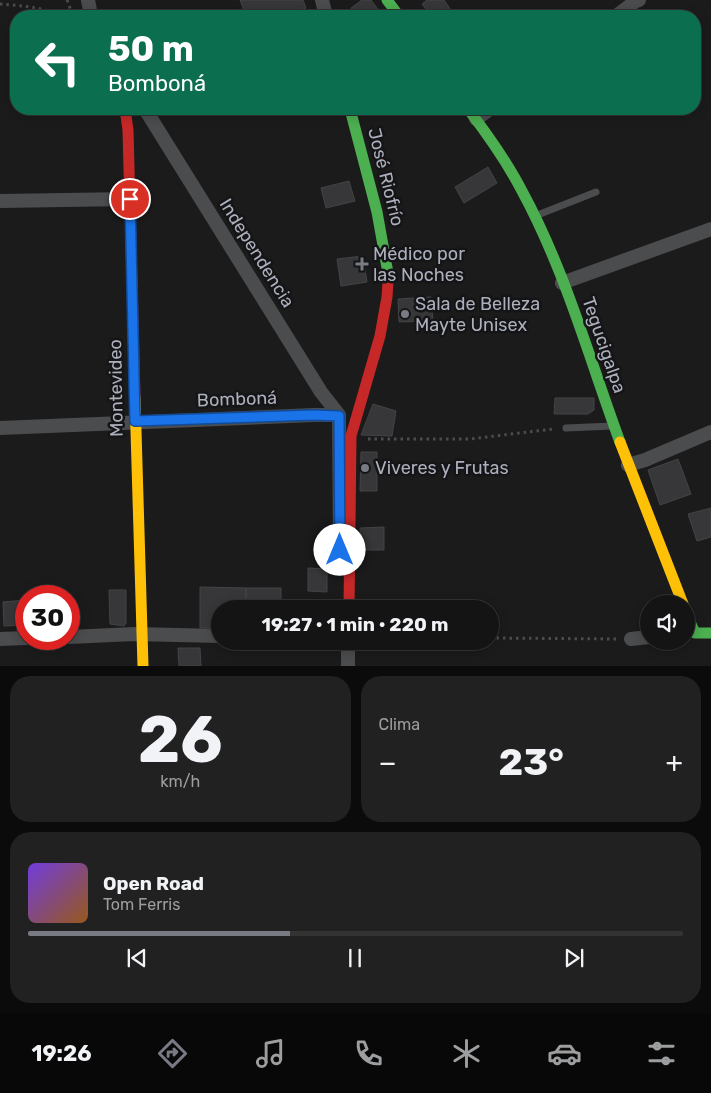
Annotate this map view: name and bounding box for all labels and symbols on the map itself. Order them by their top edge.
street label: José Riofrío [363,126,409,228]
pin [109,178,151,220]
street label: Independencia [215,194,299,312]
place label: Médico por las Noches [373,243,465,286]
marker: Médico por las Noches [355,257,369,271]
place label: Sala de Belleza Mayte Unisex [415,293,540,336]
street label: Tegucigalpa [577,294,631,396]
marker: Sala de Belleza Mayte Unisex [399,308,411,320]
street label: Montevideo [104,339,128,437]
street label: Bomboná [197,387,277,411]
place label: Viveres y Frutas [375,457,509,479]
marker: Viveres y Frutas [359,462,371,474]
position arrow [313,523,365,575]
speed limit sign: 30 [15,585,80,650]

